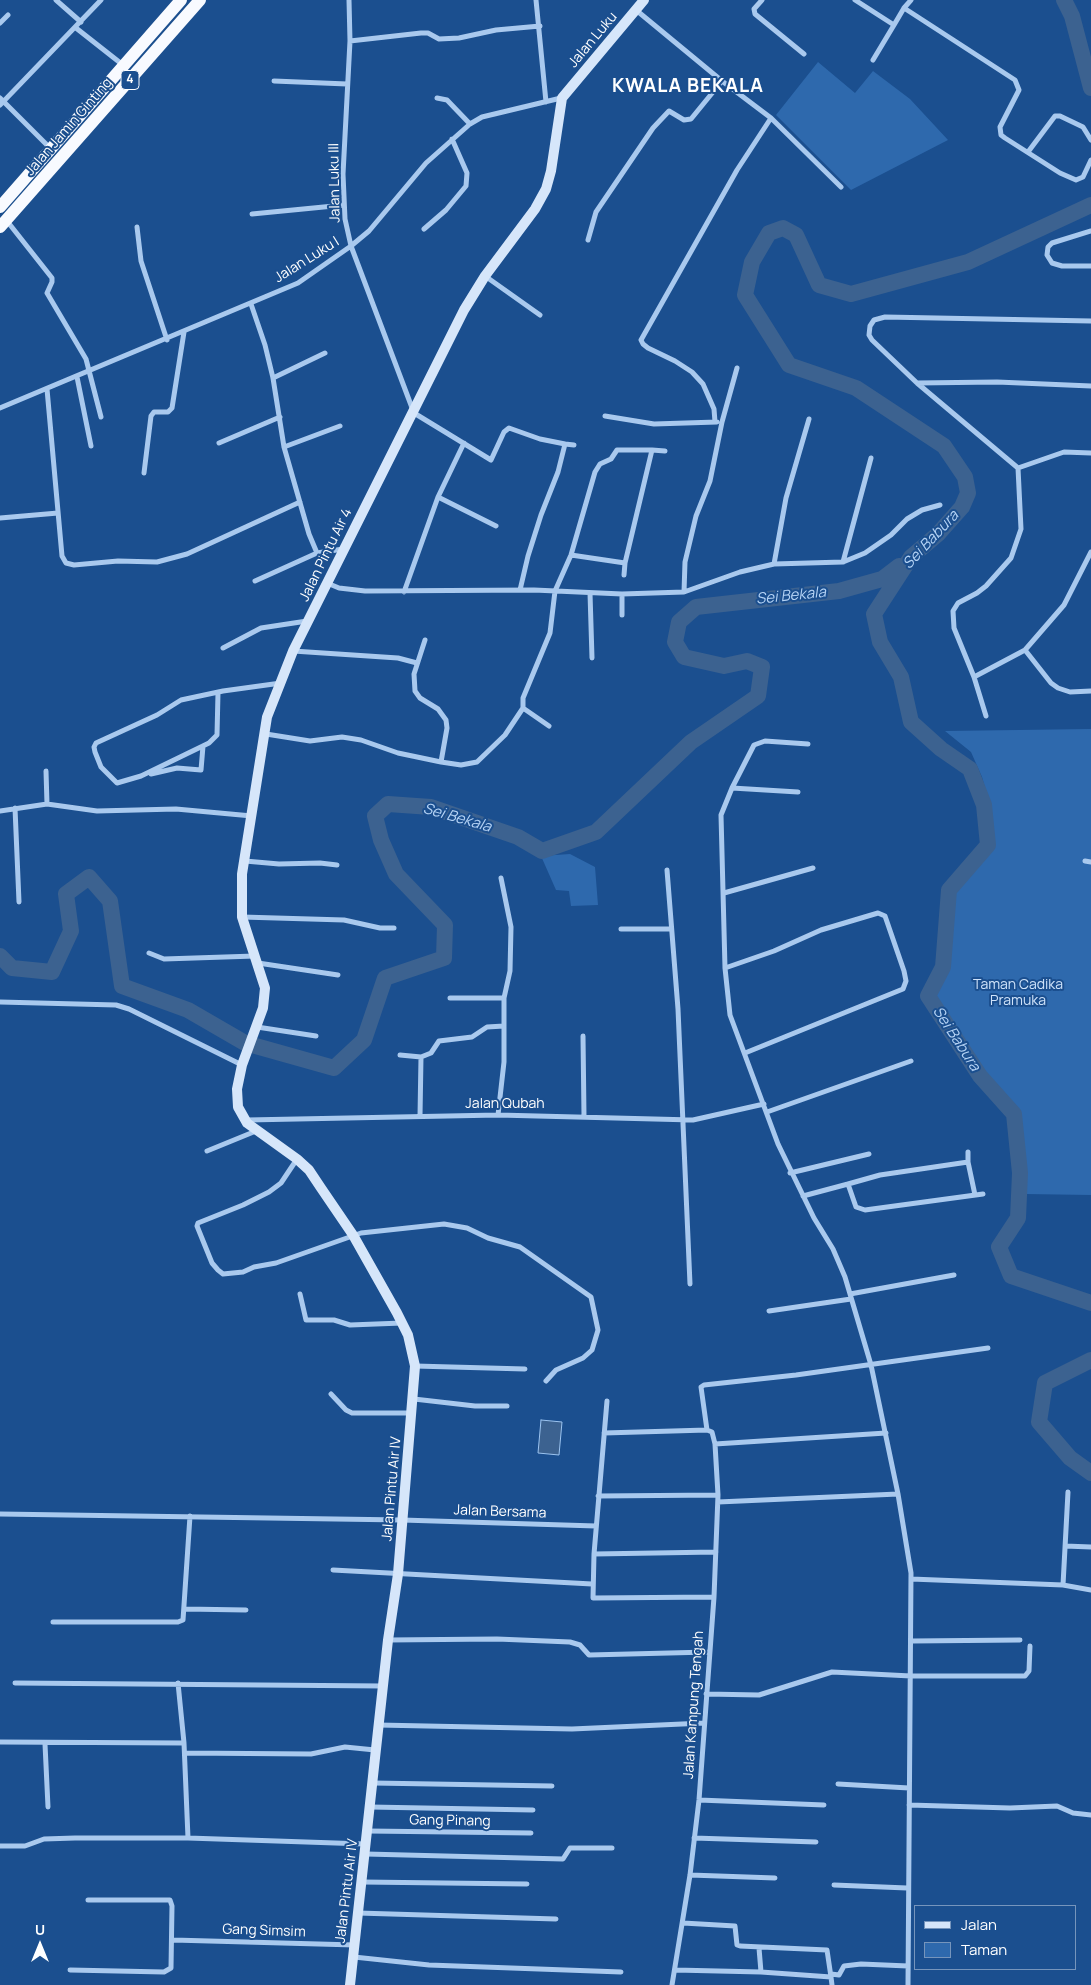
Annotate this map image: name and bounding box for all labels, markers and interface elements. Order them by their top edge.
street label: Jalan Luku [565,9,621,71]
road number: 4 [121,70,139,90]
street label: Jalan Jamin Ginting [22,75,116,179]
district label: KWALA BEKALA [611,76,765,98]
street label: Jalan Luku III [326,143,344,223]
street label: Jalan Luku I [272,233,342,287]
street label: Jalan Pintu Air 4 [296,506,356,604]
water label: Sei Babura [899,507,963,573]
water label: Sei Bekala [755,583,827,609]
water label: Sei Bekala [421,800,493,836]
park label: Taman Cadika Pramuka [973,977,1063,1010]
water label: Sei Babura [928,1003,984,1075]
street label: Jalan Qubah [465,1096,545,1112]
street label: Jalan Pintu Air IV [379,1436,405,1542]
street label: Jalan Bersama [453,1502,547,1522]
street label: Jalan Kampung Tengah [680,1630,708,1780]
street label: Gang Pinang [409,1812,491,1830]
street label: Jalan Pintu Air IV [332,1838,362,1944]
legend [914,1905,1076,1970]
text: Jalan [961,1914,997,1935]
north arrow [15,1920,65,1970]
text: U [35,1920,45,1939]
street label: Gang Simsim [222,1921,306,1941]
text: Taman [961,1939,1007,1960]

